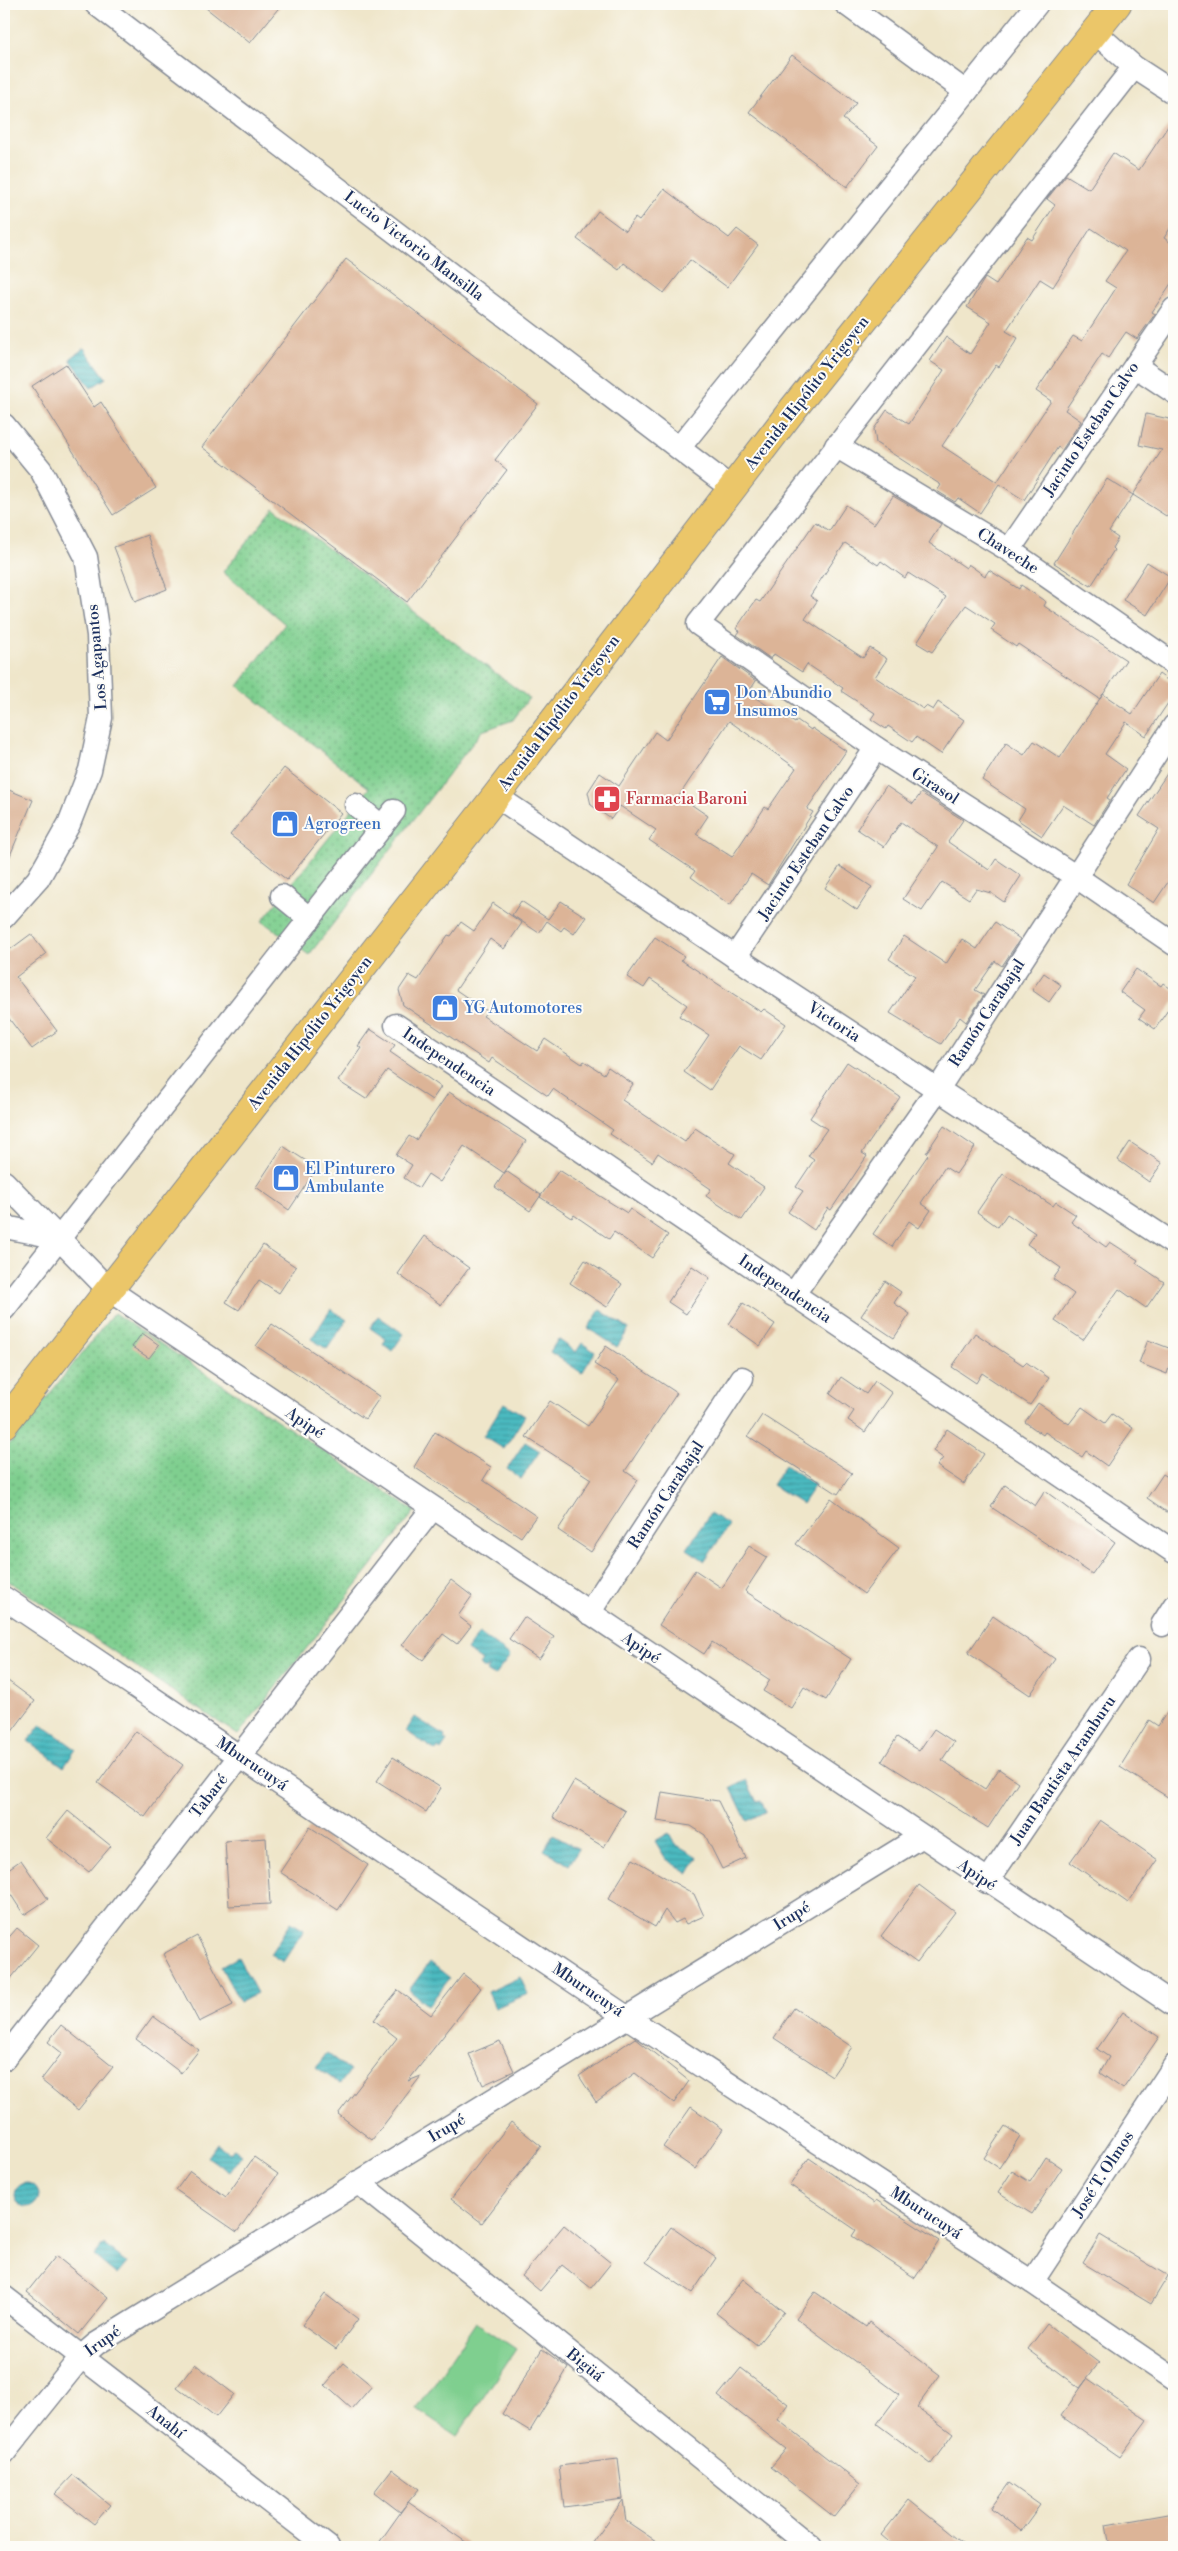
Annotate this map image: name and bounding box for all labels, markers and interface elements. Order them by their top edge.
street label: Lucio Victorio Mansilla [340,187,489,306]
street label: Avenida Hipólito Yrigoyen [740,312,874,475]
street label: Jacinto Esteban Calvo [1038,358,1143,501]
street label: Chaveche [973,524,1043,578]
street label: Los Agapantos [82,603,112,711]
street label: Avenida Hipólito Yrigoyen [493,631,624,796]
place label: Don Abundio Insumos [736,683,832,721]
supermarket icon: Don Abundio Insumos [702,687,732,717]
street label: Girasol [907,763,963,809]
street label: Jacinto Esteban Calvo [753,782,858,925]
pharmacy icon: Farmacia Baroni [592,784,622,814]
place label: Farmacia Baroni [626,789,748,809]
shop icon: Agrogreen [270,809,300,839]
place label: Agrogreen [303,814,381,834]
street label: Avenida Hipólito Yrigoyen [243,952,377,1115]
street label: Ramón Carabajal [945,955,1029,1071]
shop icon: YG Automotores [430,993,460,1023]
street label: Victoria [803,997,865,1047]
place label: YG Automotores [463,998,582,1018]
street label: Independencia [399,1024,500,1101]
place label: El Pinturero Ambulante [304,1159,395,1197]
shop icon: El Pinturero Ambulante [271,1163,301,1193]
street label: Independencia [735,1251,836,1328]
street label: Apipé [281,1402,328,1443]
street label: Ramón Carabajal [624,1437,708,1553]
street label: Apipé [617,1627,664,1668]
street label: Juan Bautista Aramburu [1005,1692,1120,1849]
street label: Mburucuyá [212,1733,292,1796]
street label: Tabaré [186,1770,232,1822]
street label: Apipé [953,1854,1000,1895]
street label: Irupé [770,1897,814,1935]
street label: Mburucuyá [548,1959,628,2022]
street label: Irupé [425,2109,469,2147]
street label: José T. Olmos [1067,2127,1138,2222]
street label: Mburucuyá [886,2182,967,2244]
street label: Irupé [81,2321,125,2361]
street label: Bigüá [562,2343,608,2387]
street label: Anahí [142,2400,190,2444]

